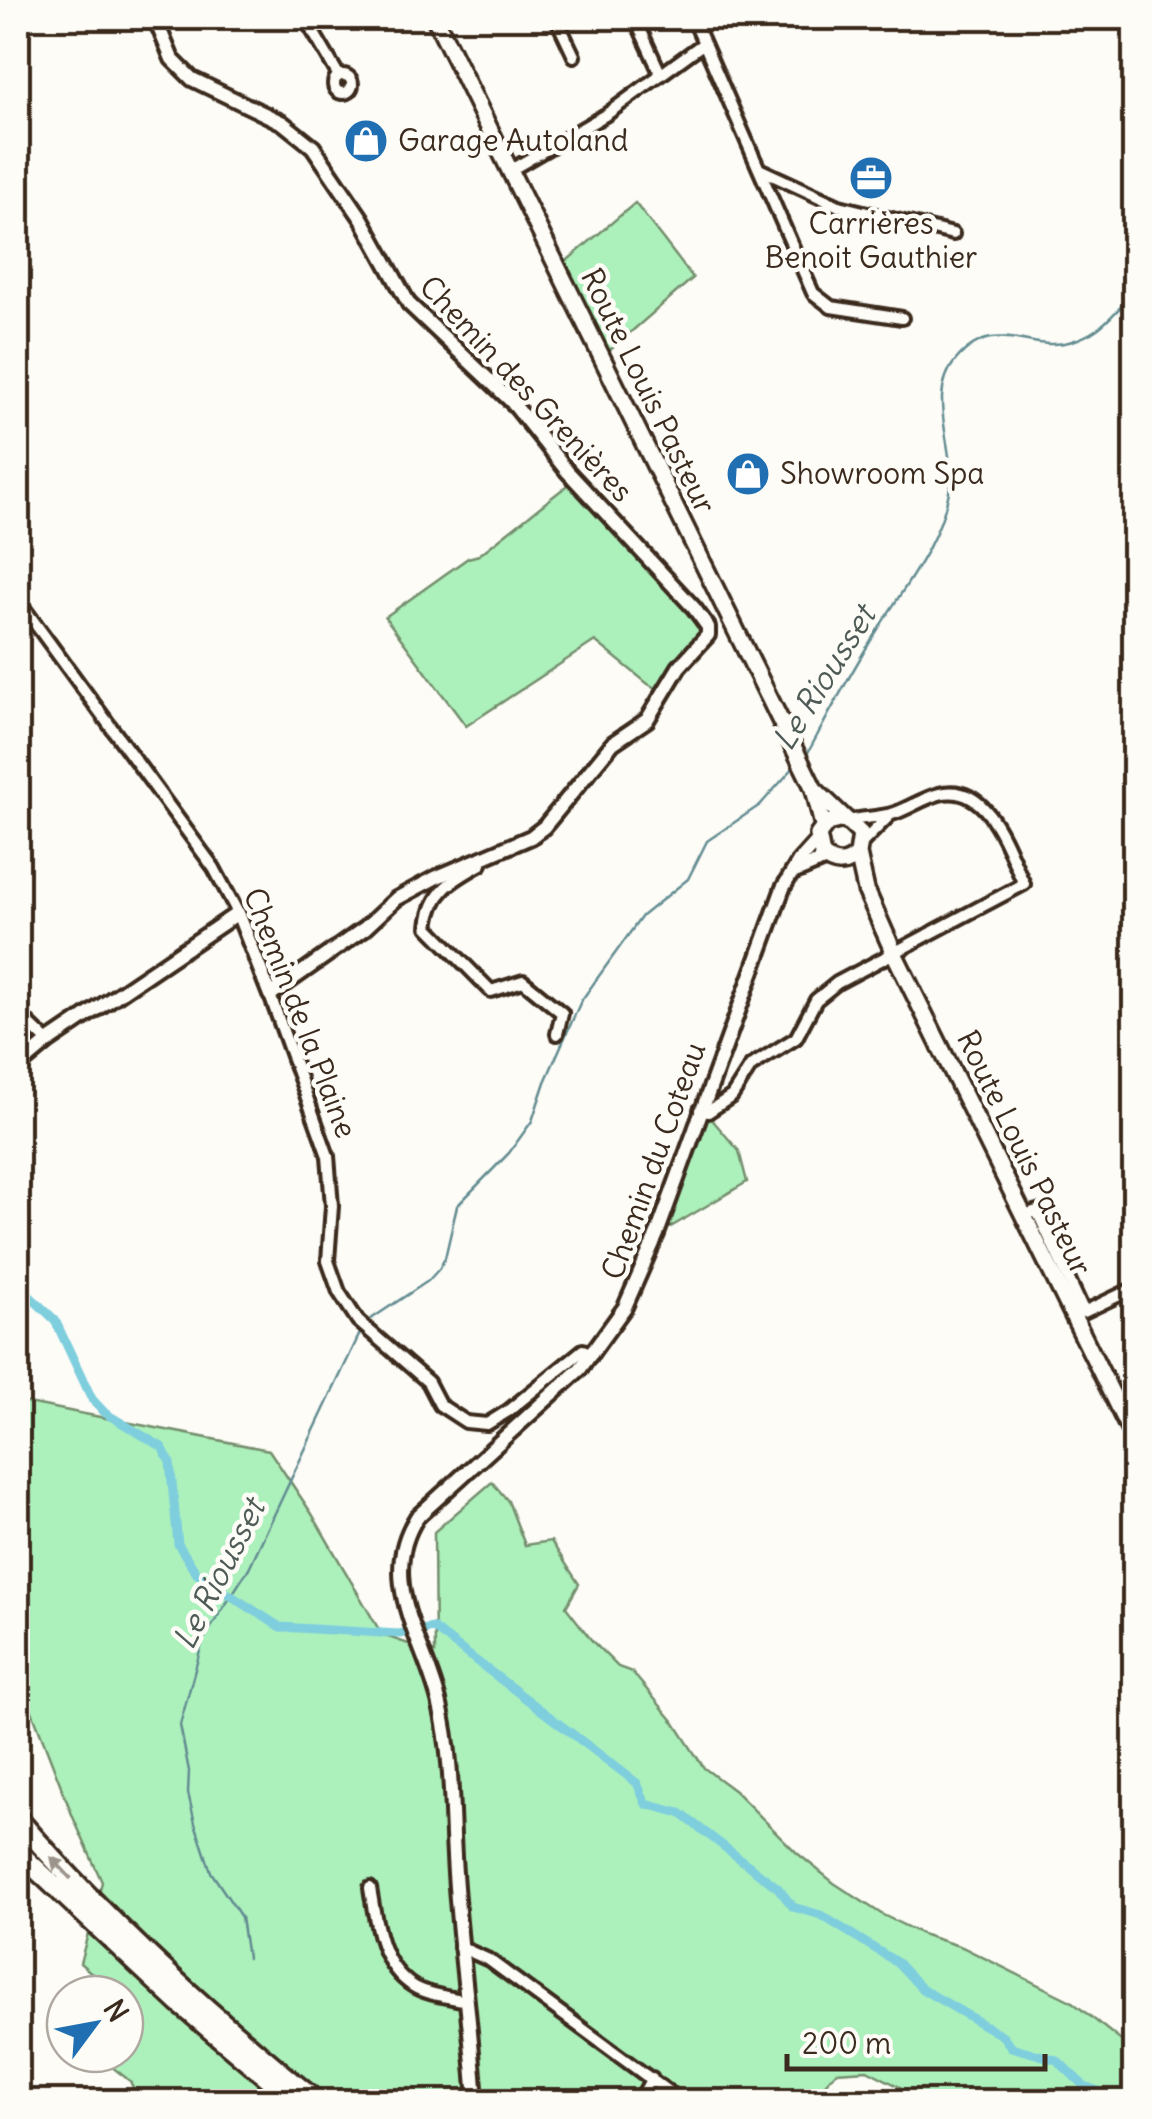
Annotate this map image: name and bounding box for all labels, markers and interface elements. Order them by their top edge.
shop icon: Garage Autoland [343,118,389,164]
place label: Garage Autoland [398,121,628,159]
office icon: Carrières Benoit Gauthier [848,155,894,201]
place label: Carrières Benoit Gauthier [765,204,977,276]
street label: Route Louis Pasteur [573,262,725,519]
street label: Chemin des Grenières [412,267,641,509]
shop icon: Showroom Spa [725,451,771,497]
place label: Showroom Spa [780,454,984,492]
water label: Le Riousset [763,594,886,758]
street label: Chemin de la Plaine [236,882,366,1143]
street label: Route Louis Pasteur [949,1024,1101,1281]
street label: Chemin du Coteau [593,1037,714,1284]
water label: Le Riousset [163,1488,276,1656]
one-way arrow [50,1856,73,1880]
north arrow [45,1974,145,2074]
text: N [96,1993,137,2028]
scale bar [787,2009,1044,2071]
text: 200 m [802,2024,891,2062]

